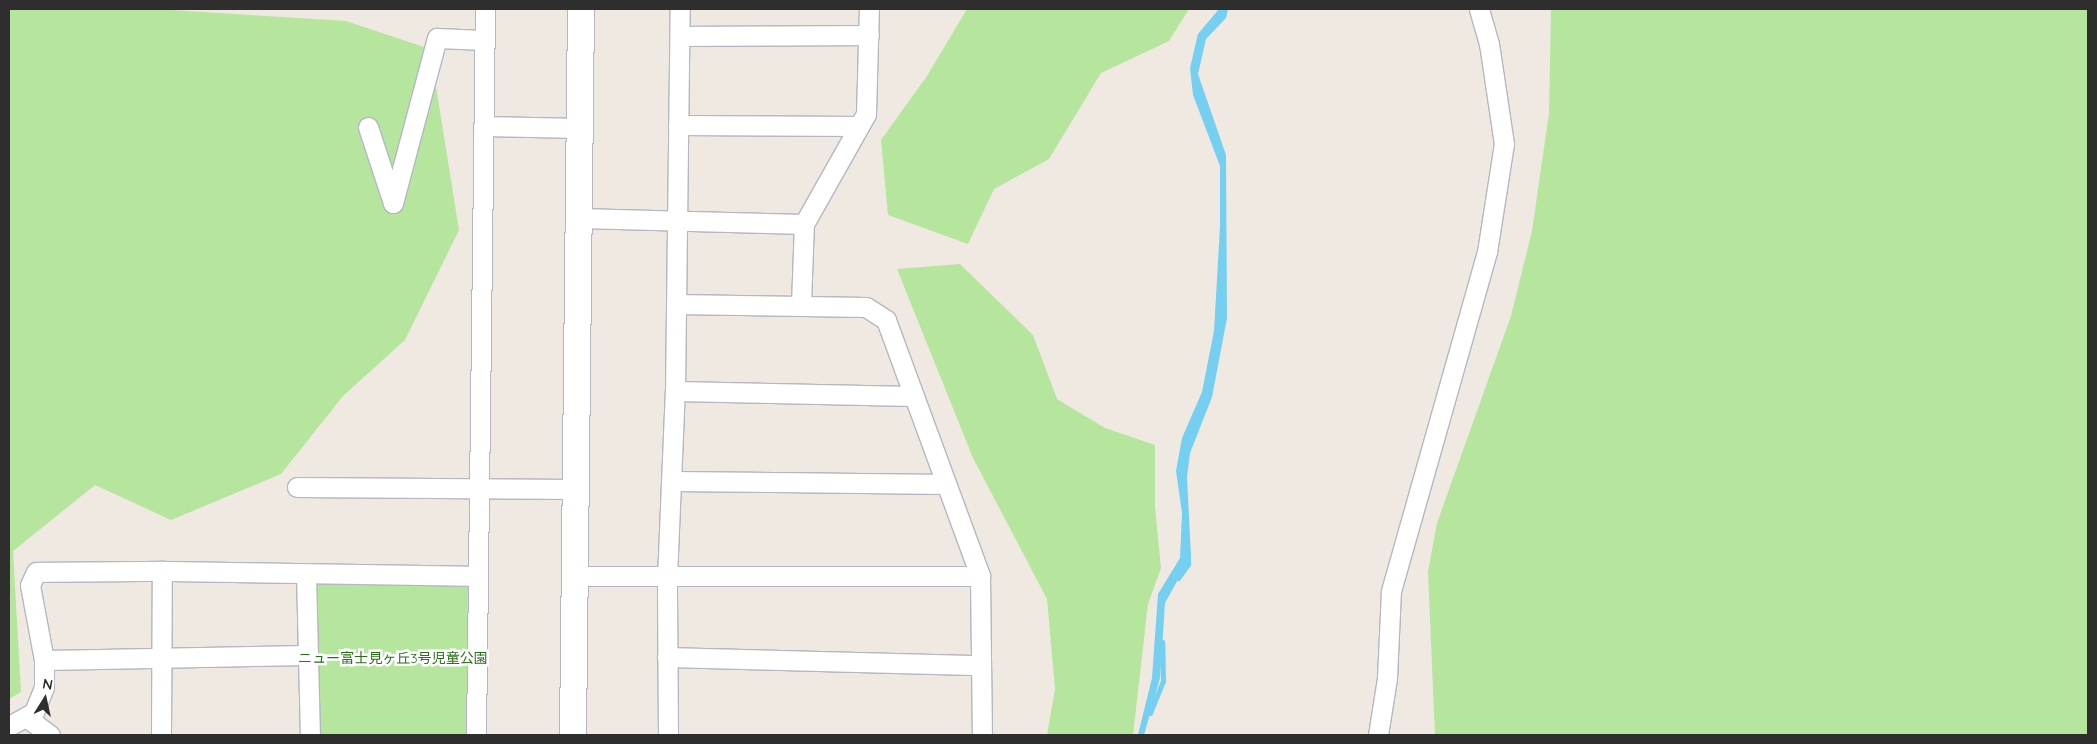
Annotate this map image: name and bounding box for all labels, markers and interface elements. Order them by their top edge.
park label: ニュー富士見ヶ丘3号児童公園 [298,650,488,666]
north arrow [20,674,70,724]
text: N [41,674,54,694]

